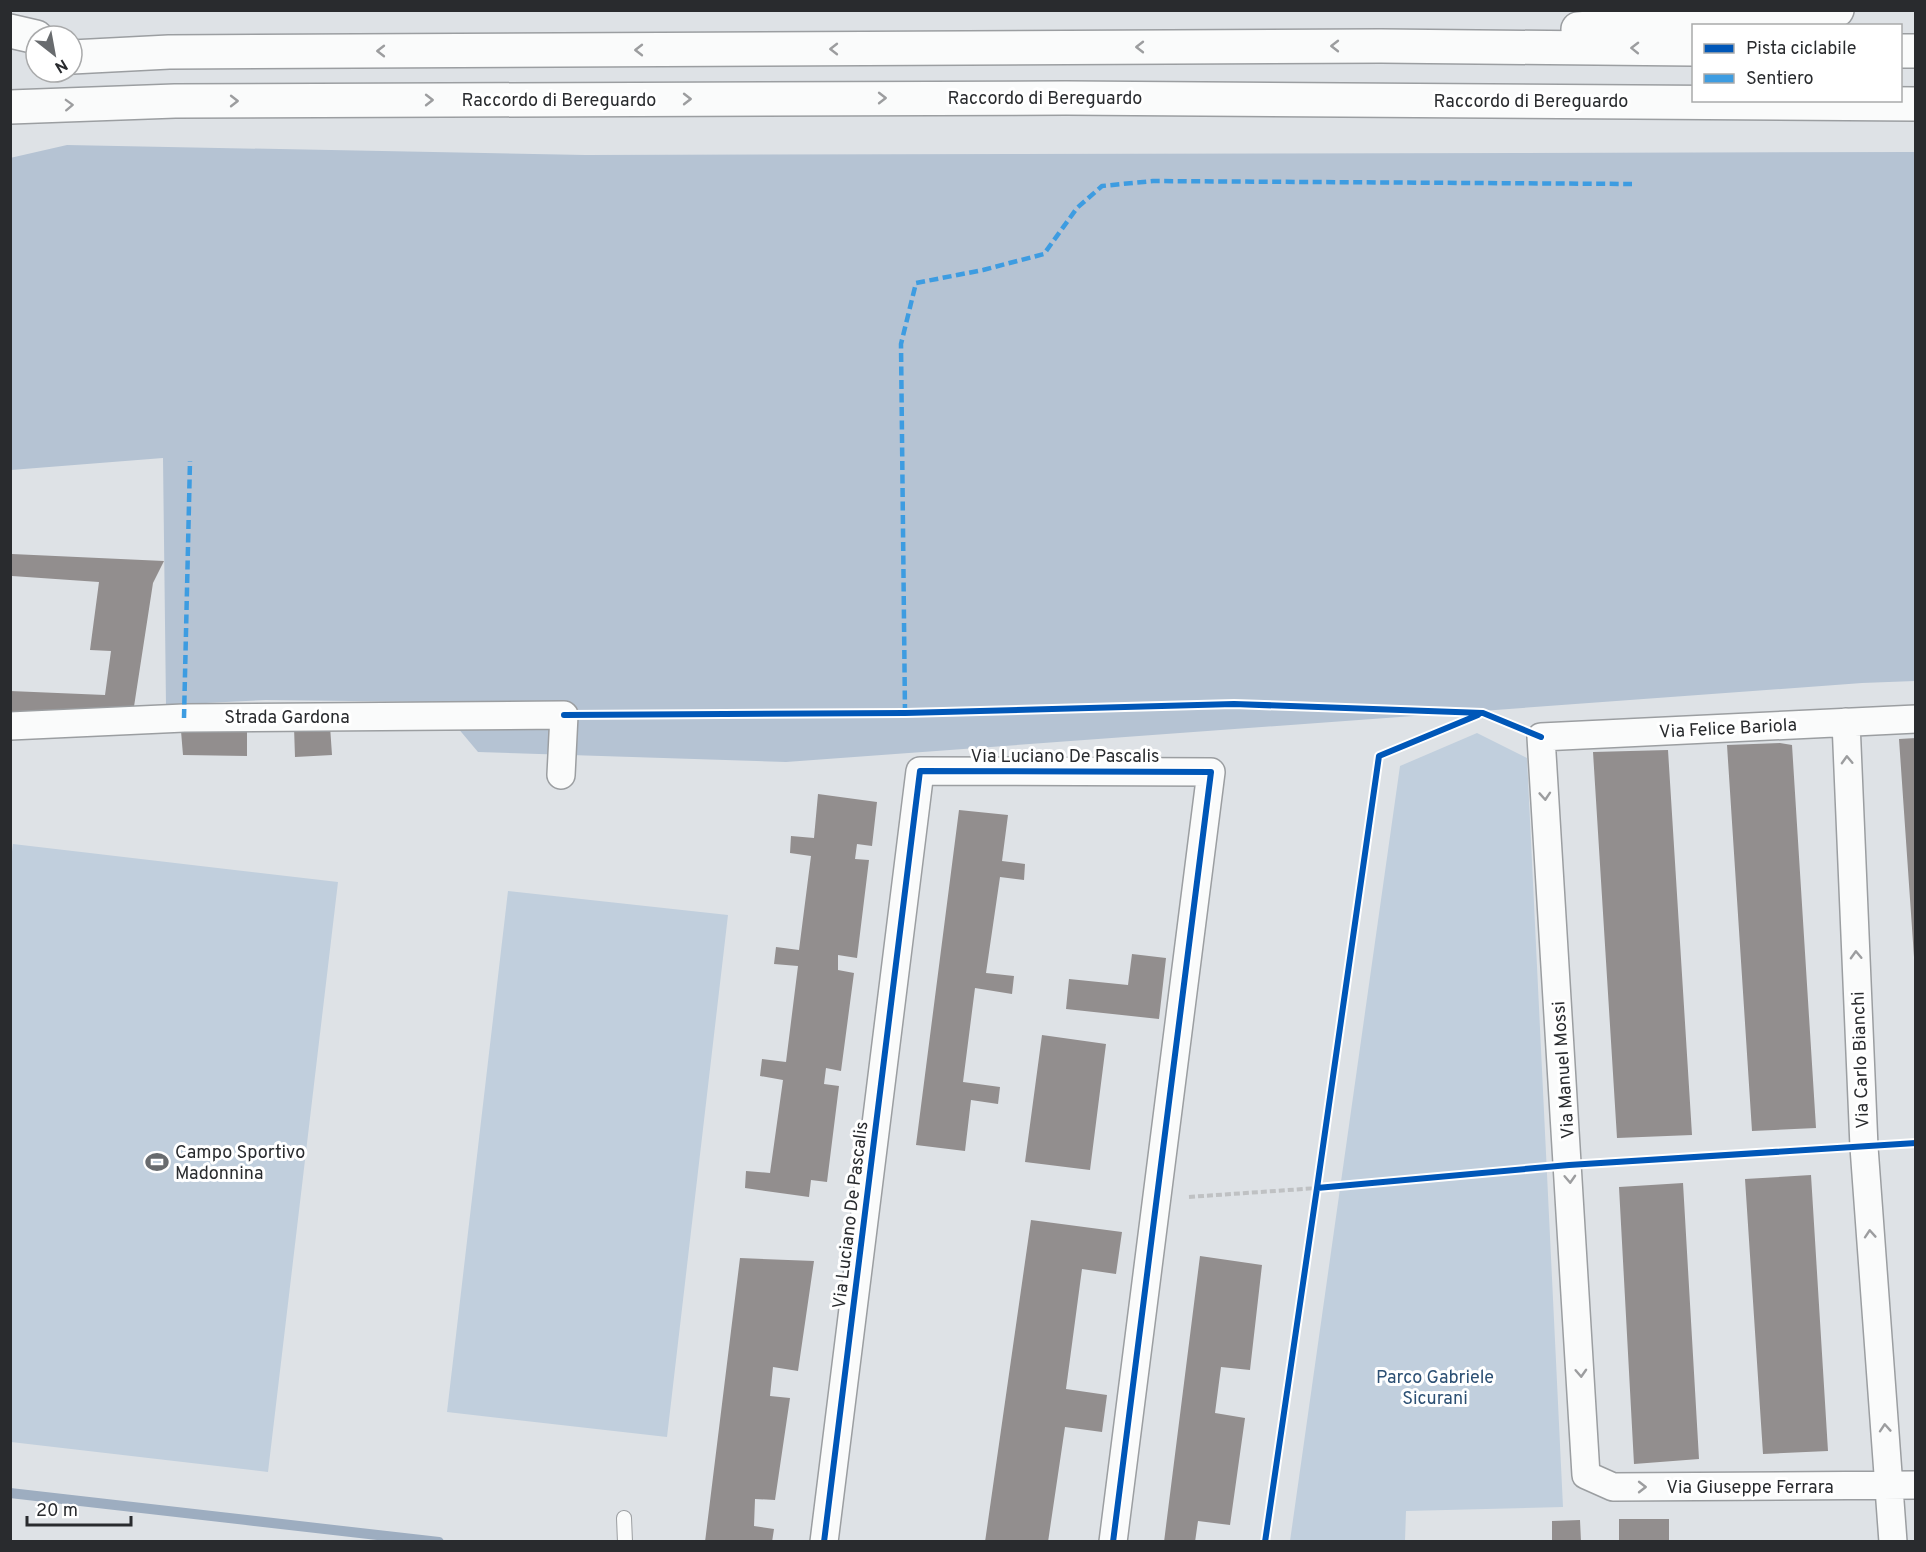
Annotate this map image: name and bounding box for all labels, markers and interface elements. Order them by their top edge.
north arrow [24,24,84,84]
legend [1692,24,1902,102]
text: Pista ciclabile [1746,38,1856,61]
one-way arrow [1331,40,1340,52]
one-way arrow [1136,41,1145,53]
one-way arrow [1631,42,1640,55]
one-way arrow [830,43,839,55]
one-way arrow [635,44,644,56]
one-way arrow [377,45,386,57]
text: N [51,54,71,77]
text: Sentiero [1746,68,1814,91]
street label: Raccordo di Bereguardo [948,88,1142,111]
street label: Raccordo di Bereguardo [462,90,656,113]
street label: Raccordo di Bereguardo [1434,91,1628,114]
one-way arrow [877,92,886,104]
one-way arrow [682,93,691,105]
one-way arrow [424,94,433,106]
one-way arrow [229,95,238,107]
one-way arrow [64,99,73,111]
street label: Strada Gardona [224,707,350,730]
street label: Via Felice Bariola [1659,714,1798,745]
street label: Via Luciano De Pascalis [971,746,1159,769]
one-way arrow [1841,756,1854,765]
one-way arrow [1538,791,1551,800]
one-way arrow [1849,950,1862,959]
street label: Via Carlo Bianchi [1848,991,1875,1129]
street label: Via Manuel Mossi [1548,1000,1581,1140]
street label: Via Luciano De Pascalis [829,1120,874,1310]
place label: Campo Sportivo Madonnina [175,1142,305,1186]
sports icon: Campo Sportivo Madonnina [144,1149,170,1175]
one-way arrow [1563,1174,1576,1183]
one-way arrow [1864,1229,1877,1238]
park label: Parco Gabriele Sicurani [1376,1367,1494,1411]
one-way arrow [1574,1369,1587,1378]
one-way arrow [1879,1424,1892,1433]
street label: Via Giuseppe Ferrara [1666,1477,1834,1500]
one-way arrow [1638,1481,1647,1493]
scale bar [27,1489,130,1527]
text: 20 m [36,1500,78,1523]

